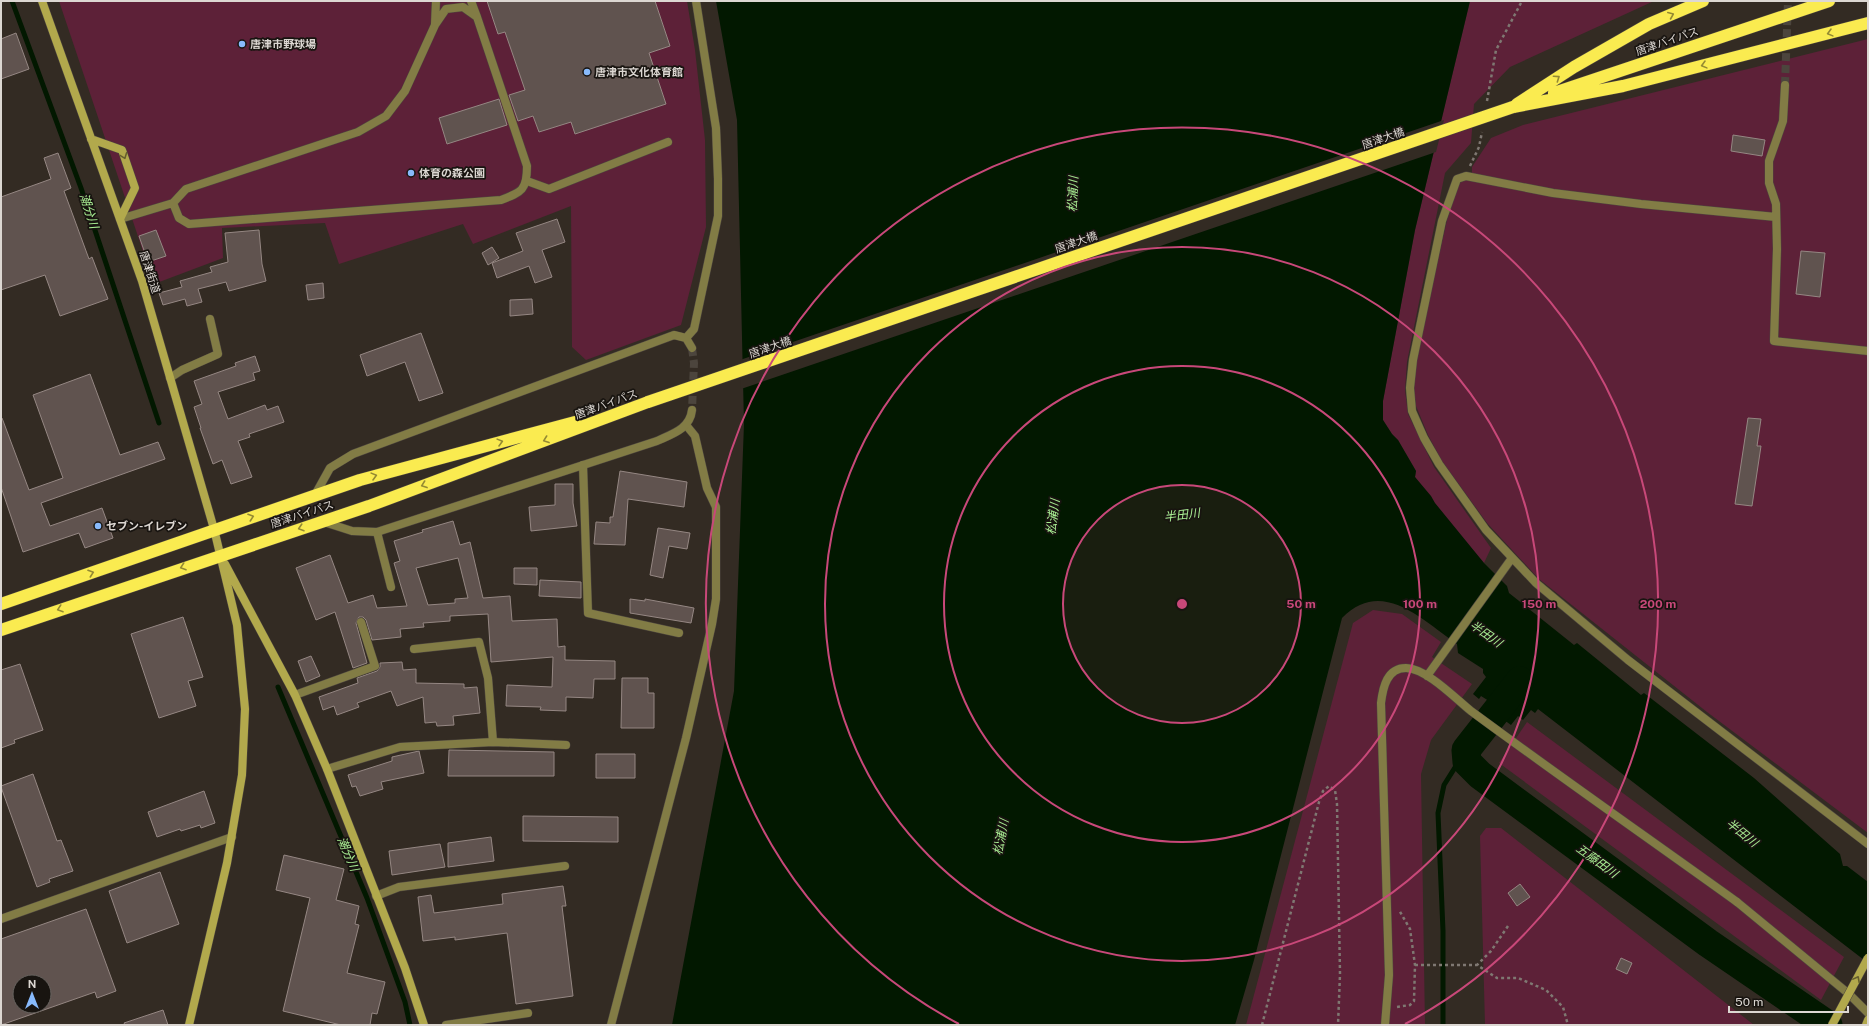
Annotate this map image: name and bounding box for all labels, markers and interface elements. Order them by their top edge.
one-way arrow [1667,11,1674,19]
street label: 唐津バイパス [1634,25,1700,57]
one-way arrow [1827,28,1834,37]
place label: 唐津市野球場 [250,38,316,50]
marker: 唐津市野球場 [237,39,247,49]
one-way arrow [1701,61,1708,69]
place label: 唐津市文化体育館 [595,66,683,78]
marker: 唐津市文化体育館 [582,67,592,77]
one-way arrow [1553,75,1560,83]
street label: 唐津大橋 [1360,125,1406,151]
one-way arrow [119,153,127,160]
place label: 体育の森公園 [419,167,485,179]
marker: 体育の森公園 [406,168,416,178]
water label: 松浦川 [1065,174,1081,212]
water label: 潮分川 [77,192,102,232]
street label: 唐津大橋 [1053,229,1099,255]
street label: 唐津街道 [137,249,163,295]
street label: 唐津大橋 [747,334,793,360]
street label: 唐津バイパス [573,387,639,421]
one-way arrow [542,436,549,444]
one-way arrow [496,438,503,447]
one-way arrow [370,472,377,481]
one-way arrow [420,481,427,489]
water label: 松浦川 [1044,496,1062,536]
street label: 唐津バイパス [269,498,335,530]
water label: 半田川 [1163,506,1203,524]
one-way arrow [247,513,254,522]
place label: セブン-イレブン [106,520,187,532]
marker: セブン-イレブン [93,521,103,531]
one-way arrow [298,523,305,532]
one-way arrow [180,562,187,571]
one-way arrow [87,569,94,577]
centre of rings [1175,597,1189,611]
text: 50 m [1286,597,1316,611]
text: 100 m [1403,597,1437,611]
text: 150 m [1522,597,1556,611]
text: 200 m [1640,597,1676,611]
one-way arrow [57,605,64,613]
water label: 半田川 [1467,618,1506,651]
water label: 松浦川 [991,816,1012,856]
water label: 半田川 [1724,816,1762,851]
water label: 潮分川 [335,835,362,875]
water label: 五藤田川 [1573,841,1622,882]
north arrow [12,974,52,1014]
one-way arrow [1852,976,1860,983]
text: N [28,978,36,990]
scale bar [1729,988,1848,1014]
text: 50 m [1735,995,1763,1009]

